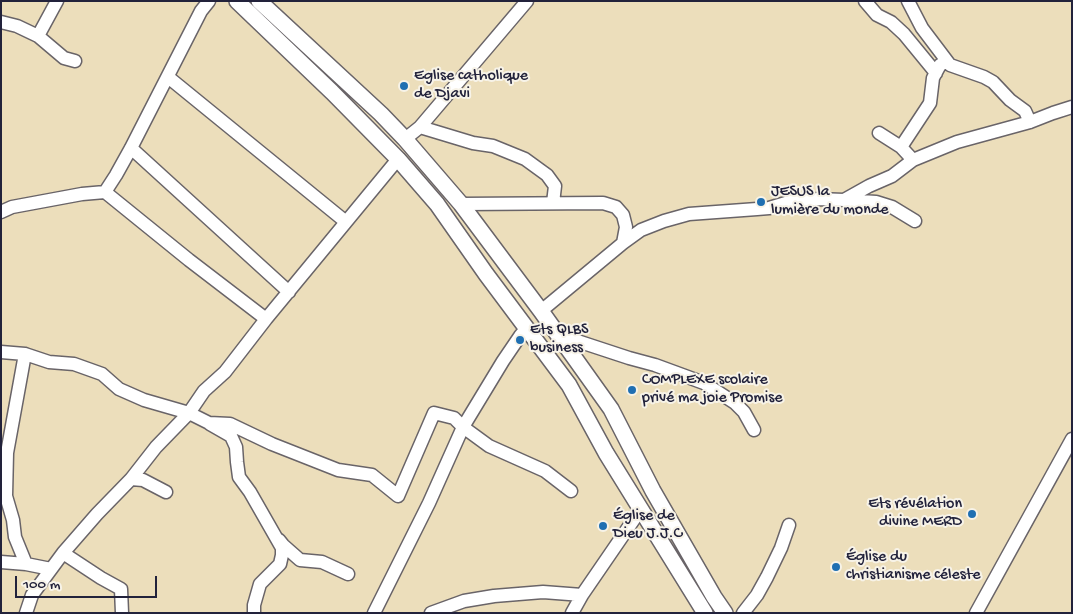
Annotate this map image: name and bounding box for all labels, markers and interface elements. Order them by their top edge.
place label: Eglise catholique de Djavi [414,67,528,105]
marker: Eglise catholique de Djavi [398,80,410,92]
place label: JESUS la lumière du monde [771,183,888,221]
marker: JESUS la lumière du monde [755,196,767,208]
place label: Ets QLBS business [530,321,588,359]
marker: Ets QLBS business [514,334,526,346]
place label: COMPLEXE scolaire privé ma joie Promise [642,371,782,409]
marker: COMPLEXE scolaire privé ma joie Promise [626,384,638,396]
place label: Ets révélation divine MERD [868,495,962,533]
place label: Église de Dieu J.J.C [613,507,682,545]
marker: Ets révélation divine MERD [966,508,978,520]
marker: Église de Dieu J.J.C [597,520,609,532]
place label: Église du christianisme céleste [846,548,980,586]
marker: Église du christianisme céleste [830,561,842,573]
scale bar [18,566,160,598]
text: 100 m [23,576,60,594]

